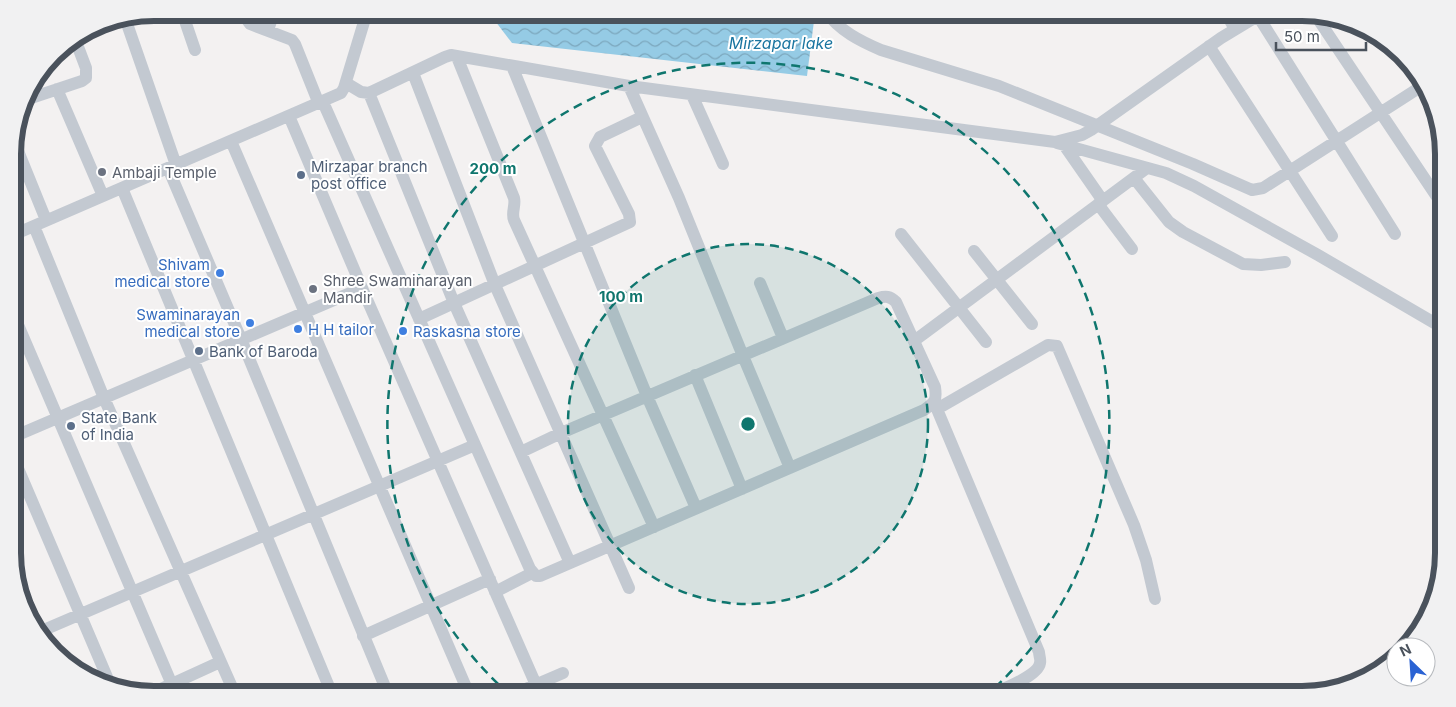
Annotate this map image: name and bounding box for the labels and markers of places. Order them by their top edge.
place label: Mirzapar branch post office [311,157,428,193]
place label: Ambaji Temple [112,163,217,182]
marker: Ambaji Temple [96,166,108,178]
marker: Mirzapar branch post office [295,169,307,181]
place label: Shivam medical store [114,255,210,291]
marker: Shivam medical store [214,267,226,279]
place label: Shree Swaminarayan Mandir [323,271,472,307]
marker: Shree Swaminarayan Mandir [307,283,319,295]
place label: Swaminarayan medical store [136,305,240,341]
marker: Swaminarayan medical store [244,317,256,329]
place label: H H tailor [308,320,374,339]
place label: Raskasna store [413,322,521,341]
marker: H H tailor [292,323,304,335]
marker: Raskasna store [397,325,409,337]
place label: Bank of Baroda [209,342,318,361]
marker: Bank of Baroda [193,345,205,357]
place label: State Bank of India [81,408,158,444]
centre of rings [739,415,757,433]
marker: State Bank of India [65,420,77,432]

